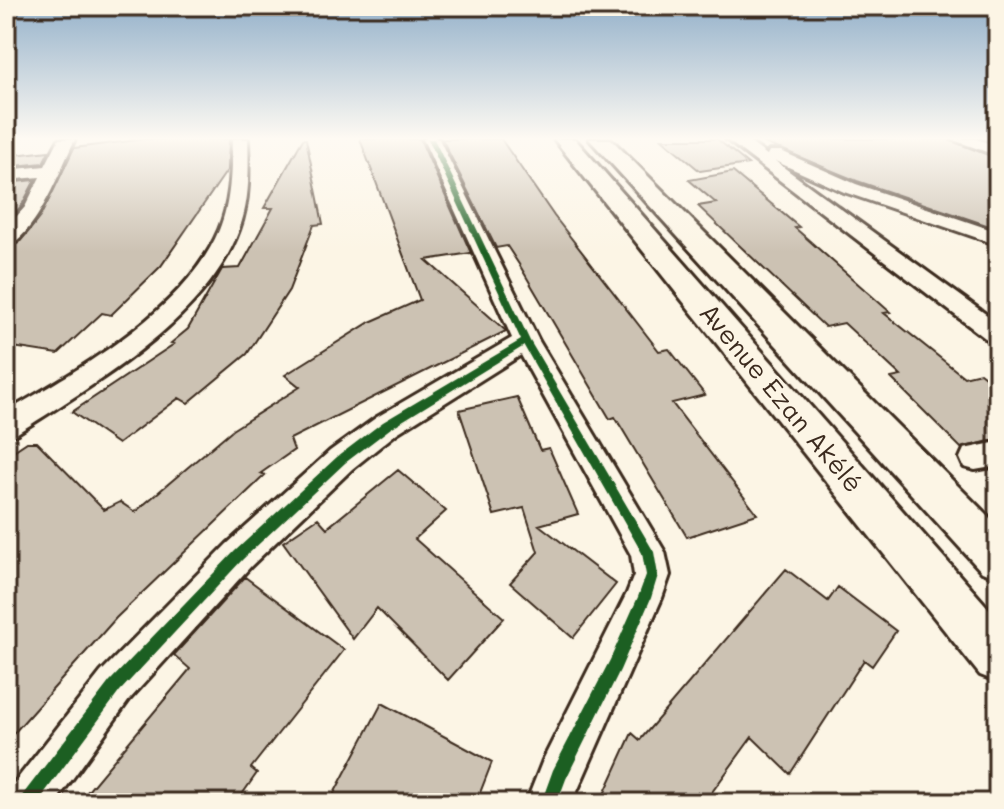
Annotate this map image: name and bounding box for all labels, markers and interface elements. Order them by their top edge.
street label: Avenue Ezan Akélé [693,296,871,499]

